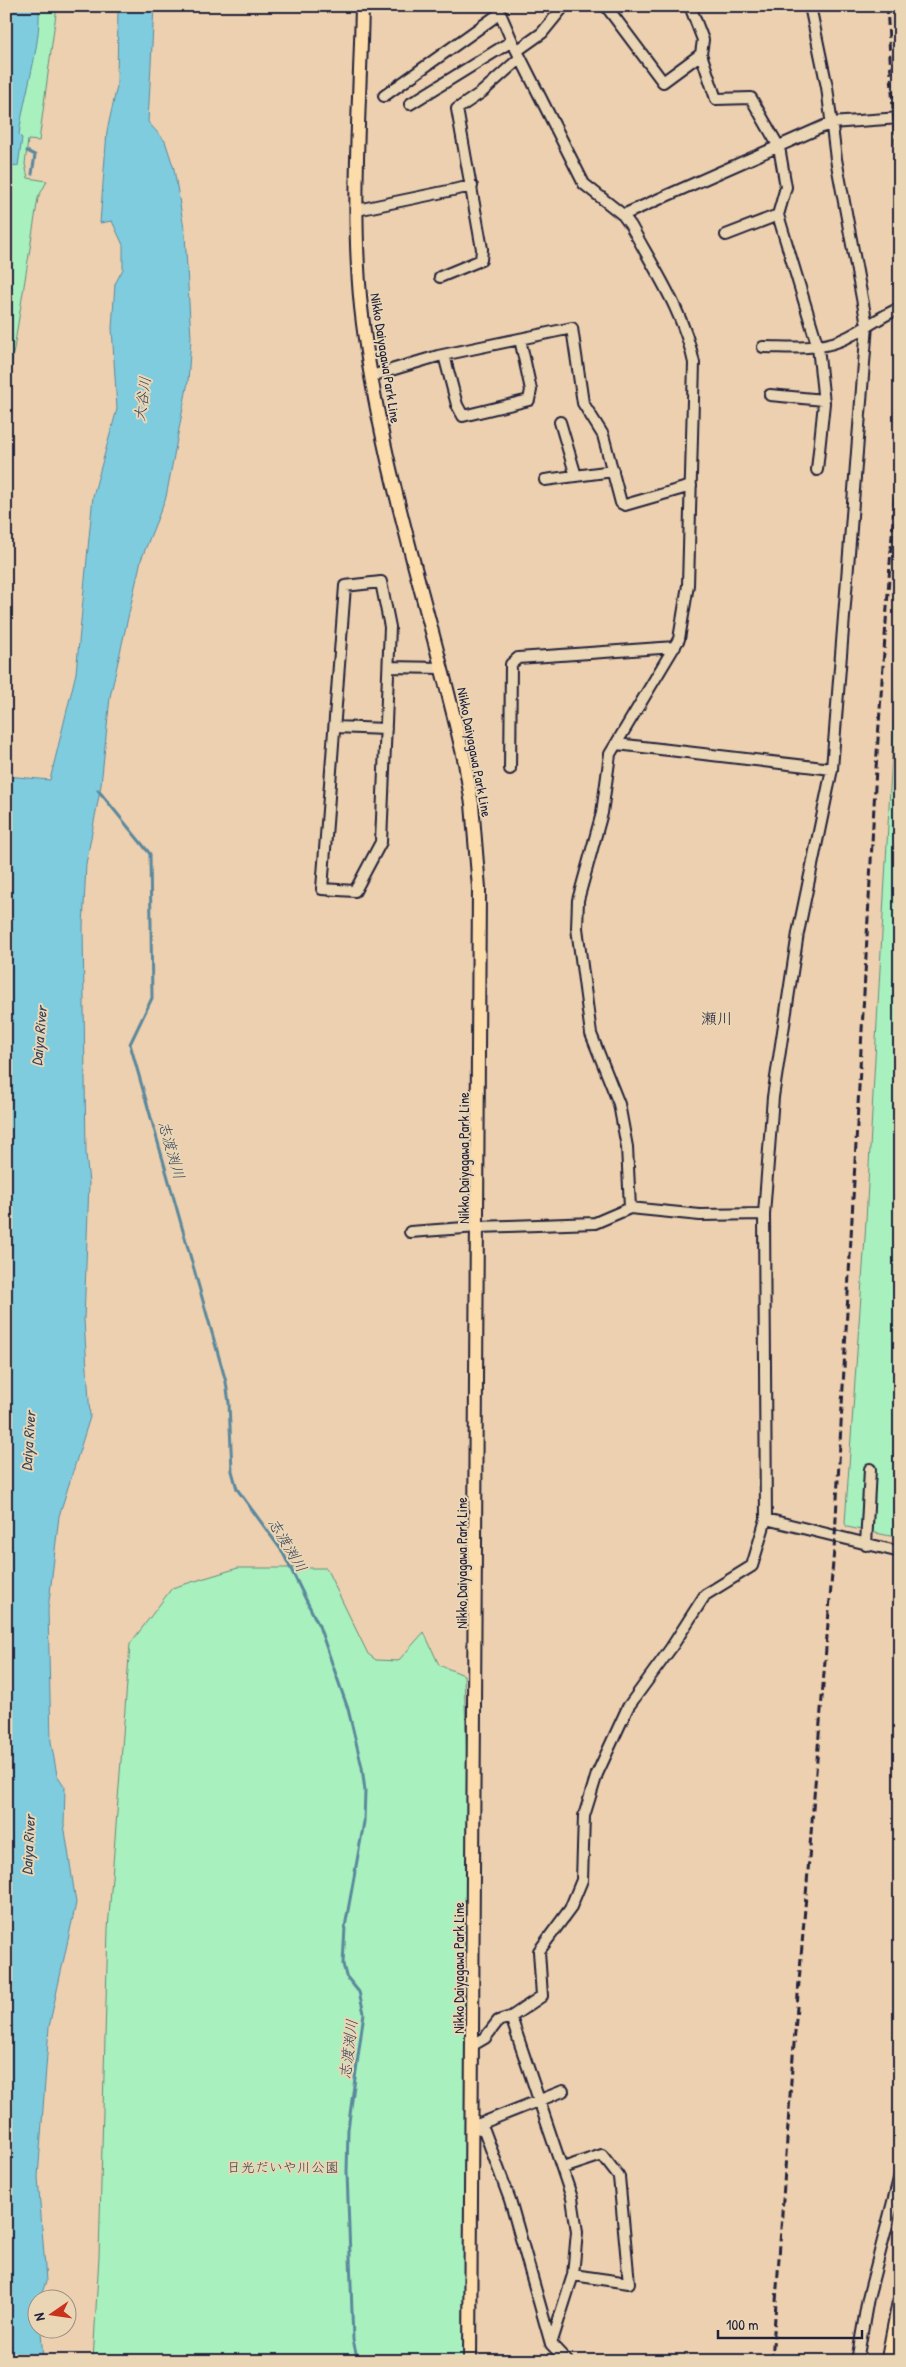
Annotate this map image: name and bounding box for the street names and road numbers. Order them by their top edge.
street label: Nikko Daiyagawa Park Line [365,292,406,425]
street label: Nikko Daiyagawa Park Line [452,686,497,819]
street label: Nikko Daiyagawa Park Line [454,1092,474,1224]
street label: Nikko Daiyagawa Park Line [452,1497,472,1629]
street label: Nikko Daiyagawa Park Line [449,1902,469,2034]

